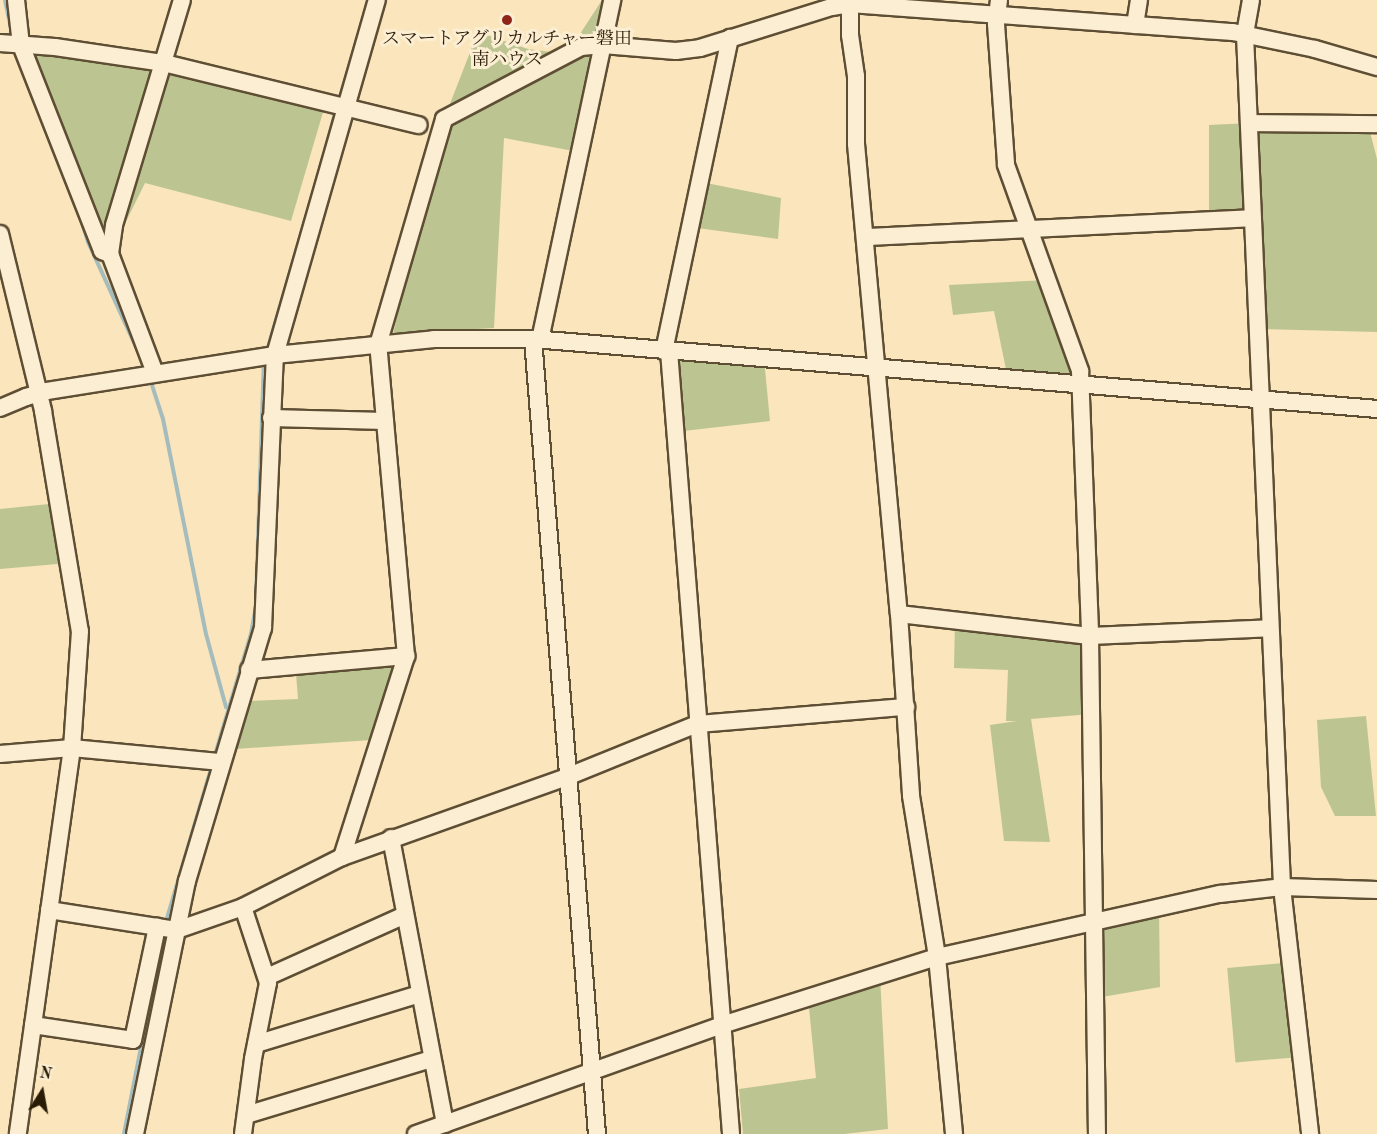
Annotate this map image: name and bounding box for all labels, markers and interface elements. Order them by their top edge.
marker: スマートアグリカルチャー磐田 南ハウス [500,13,514,27]
place label: スマートアグリカルチャー磐田 南ハウス [381,29,633,72]
north arrow [12,1062,72,1122]
text: N [38,1065,53,1083]

